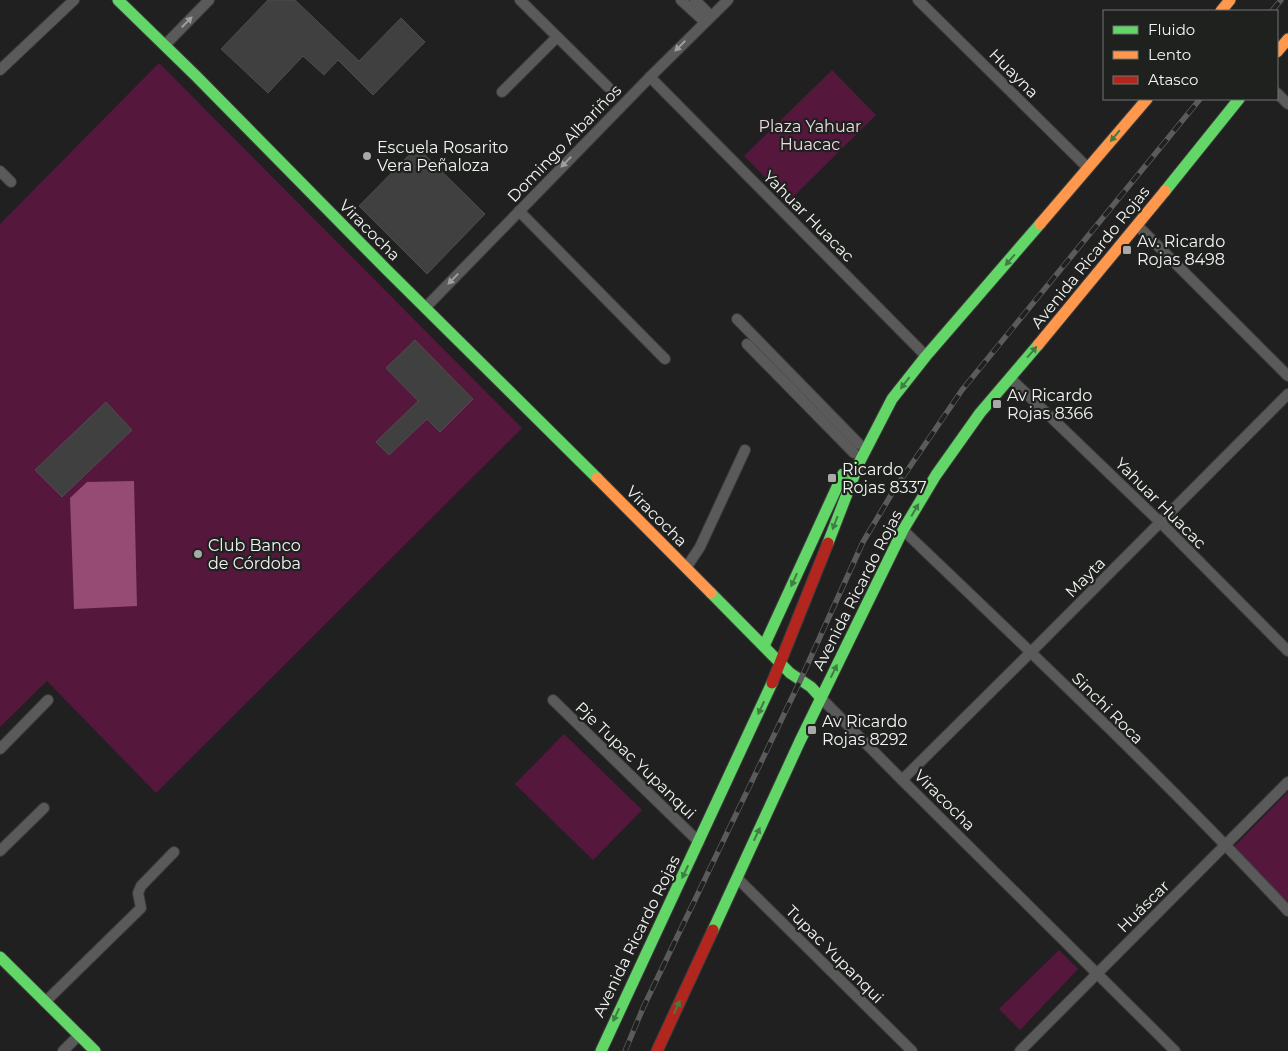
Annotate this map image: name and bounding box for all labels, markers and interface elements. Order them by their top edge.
legend [1103,10,1278,100]
one-way arrow [181,16,193,28]
text: Fluido [1148,20,1195,39]
one-way arrow [675,40,687,52]
street label: Huayna [985,45,1042,102]
text: Lento [1148,45,1191,64]
text: Atasco [1148,70,1198,89]
street label: Domingo Albariños [503,81,625,206]
park label: Plaza Yahuar Huacac [758,117,862,154]
one-way arrow [1110,129,1121,142]
place label: Escuela Rosarito Vera Peñaloza [377,138,508,175]
marker: Escuela Rosarito Vera Peñaloza [361,150,373,162]
one-way arrow [560,156,572,168]
street label: Yahuar Huacac [759,167,858,266]
street label: Avenida Ricardo Rojas [1027,182,1154,332]
street label: Viracocha [335,196,404,265]
place label: Av. Ricardo Rojas 8498 [1137,232,1225,269]
marker: Av. Ricardo Rojas 8498 [1121,244,1133,256]
one-way arrow [1004,253,1016,265]
one-way arrow [447,273,459,285]
one-way arrow [1026,346,1037,358]
one-way arrow [899,376,910,389]
place label: Av Ricardo Rojas 8366 [1007,386,1093,423]
marker: Av Ricardo Rojas 8366 [991,398,1003,410]
street label: Yahuar Huacac [1111,454,1210,553]
place label: Ricardo Rojas 8337 [842,460,927,497]
marker: Ricardo Rojas 8337 [826,472,838,484]
street label: Viracocha [622,482,691,551]
one-way arrow [910,504,919,517]
street label: Avenida Ricardo Rojas [809,507,906,674]
one-way arrow [831,516,839,531]
place label: Club Banco de Córdoba [208,536,301,573]
marker: Club Banco de Córdoba [192,548,204,560]
street label: Mayta [1061,553,1109,601]
one-way arrow [789,573,797,587]
one-way arrow [830,664,838,678]
street label: Sinchi Roca [1068,669,1147,748]
street label: Pje Tupac Yupanqui [571,698,700,823]
one-way arrow [757,701,765,715]
place label: Av Ricardo Rojas 8292 [822,712,908,749]
marker: Av Ricardo Rojas 8292 [806,724,818,736]
street label: Viracocha [910,766,979,835]
one-way arrow [754,827,762,841]
street label: Avenida Ricardo Rojas [589,852,684,1020]
one-way arrow [681,865,689,879]
street label: Huáscar [1113,876,1173,936]
street label: Tupac Yupanqui [782,902,887,1007]
one-way arrow [674,1000,682,1014]
one-way arrow [612,1008,620,1022]

